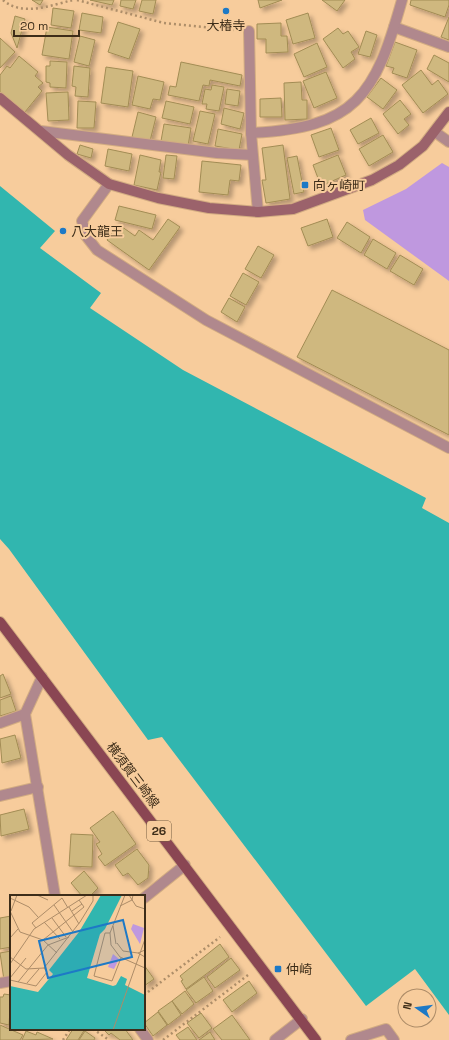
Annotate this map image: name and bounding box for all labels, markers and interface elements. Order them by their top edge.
marker: 大椿寺 [221,6,231,16]
scale bar [14,12,79,38]
place label: 大椿寺 [206,17,246,34]
text: 20 m [20,18,48,34]
place label: 向ヶ崎町 [313,177,365,194]
marker: 向ヶ崎町 [300,180,310,190]
place label: 八大龍王 [71,223,123,240]
marker: 八大龍王 [58,226,68,236]
street label: 横須賀三崎線 [103,739,163,811]
road number: 26 [147,821,171,841]
inset map [10,895,145,1030]
place label: 仲崎 [286,961,312,978]
marker: 仲崎 [273,964,283,974]
north arrow [397,988,437,1028]
text: N [400,1000,415,1011]

